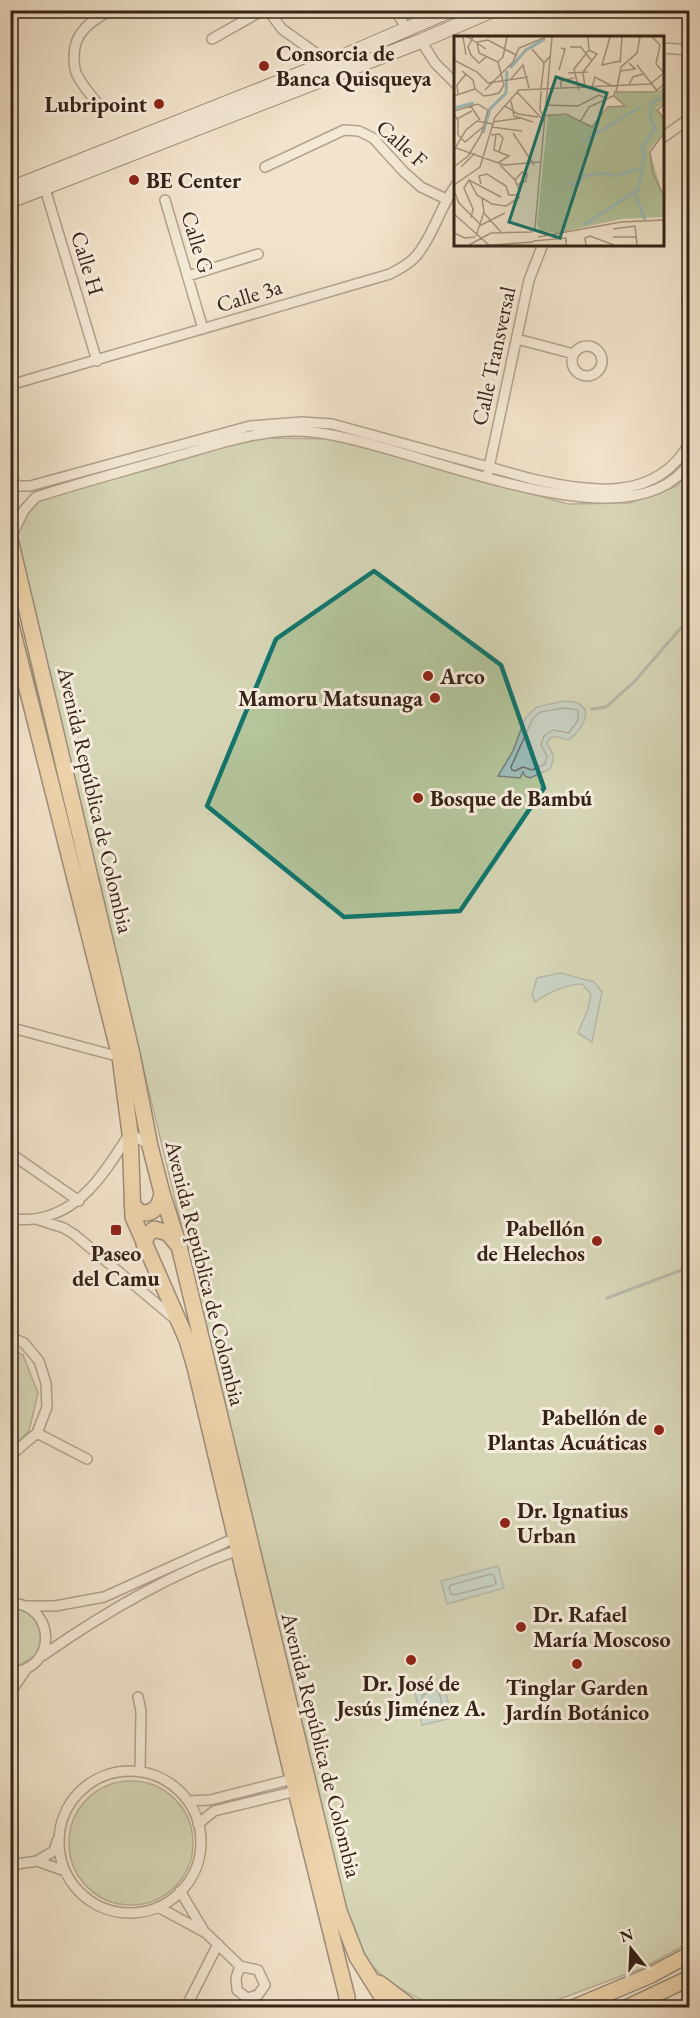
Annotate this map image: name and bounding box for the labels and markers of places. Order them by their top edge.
place label: Consorcia de Banca Quisqueya [276,39,432,93]
marker: Consorcia de Banca Quisqueya [257,59,271,73]
place label: Lubripoint [44,90,148,119]
marker: Lubripoint [152,97,166,111]
place label: BE Center [146,166,242,195]
marker: BE Center [127,173,141,187]
place label: Arco [439,662,485,691]
marker: Arco [421,669,435,683]
place label: Mamoru Matsunaga [238,684,423,713]
marker: Mamoru Matsunaga [428,691,442,705]
place label: Bosque de Bambú [430,784,592,813]
marker: Bosque de Bambú [411,791,425,805]
place label: Pabellón de Helechos [477,1214,586,1268]
marker: Paseo del Camu [109,1223,123,1237]
marker: Pabellón de Helechos [590,1234,604,1248]
place label: Paseo del Camu [72,1239,160,1293]
place label: Pabellón de Plantas Acuáticas [487,1403,647,1457]
marker: Pabellón de Plantas Acuáticas [652,1423,666,1437]
place label: Dr. Ignatius Urban [517,1496,628,1550]
marker: Dr. Ignatius Urban [498,1516,512,1530]
place label: Dr. Rafael María Moscoso [533,1600,671,1654]
marker: Dr. Rafael María Moscoso [514,1620,528,1634]
marker: Dr. José de Jesús Jiménez A. [404,1653,418,1667]
marker: Tinglar Garden Jardín Botánico [570,1657,584,1671]
place label: Dr. José de Jesús Jiménez A. [334,1669,486,1723]
place label: Tinglar Garden Jardín Botánico [503,1673,649,1727]

